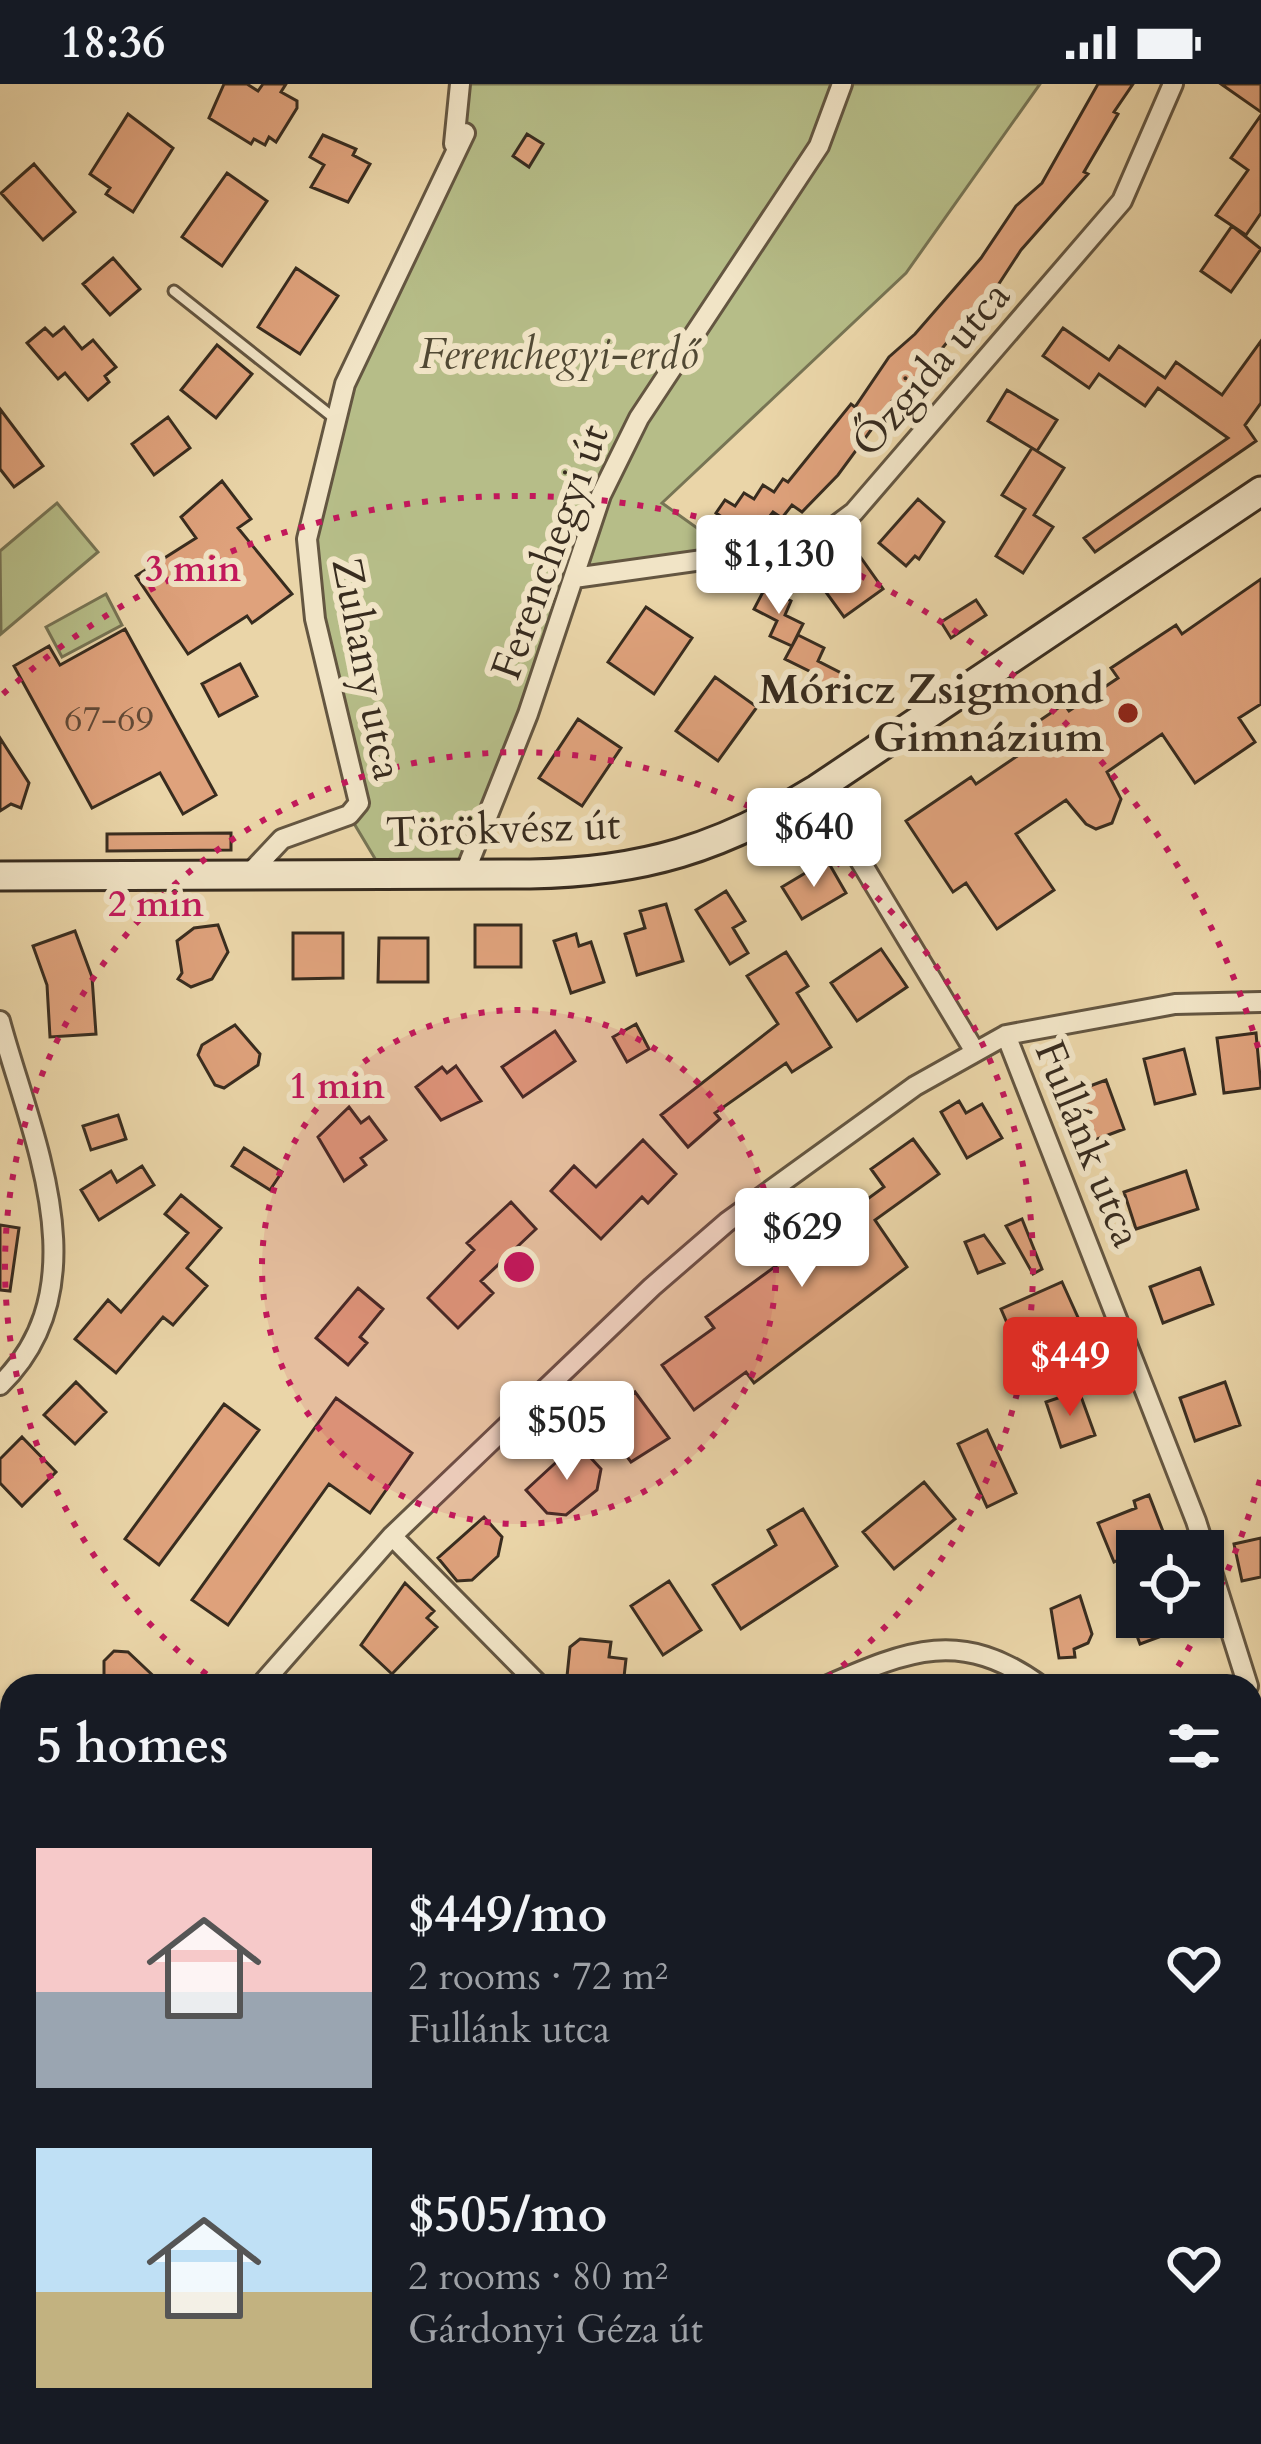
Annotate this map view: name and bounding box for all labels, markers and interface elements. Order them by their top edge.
text: 18:36 [60,12,165,73]
street label: Őzgida utca [839,269,1023,469]
park label: Ferenchegyi-erdő [420,326,702,383]
street label: Ferenchegyi út [477,416,623,688]
pin: $1,130 [681,515,877,617]
text: $1,130 [723,527,835,580]
text: 3 min [145,545,241,594]
street label: Zuhany utca [318,553,416,785]
place label: Móricz Zsigmond Gimnázium [759,661,1104,766]
house number: 67-69 [64,695,154,744]
marker: Móricz Zsigmond Gimnázium [1115,700,1141,726]
pin: $640 [743,788,885,890]
street label: Törökvész út [385,796,621,862]
text: $640 [774,800,854,853]
text: 2 min [108,880,204,929]
street label: Fullánk utca [1021,1032,1155,1256]
text: 1 min [289,1062,385,1111]
pin: $629 [731,1188,873,1290]
text: $629 [762,1200,842,1253]
centre of rings [498,1246,540,1288]
pin: $449 [999,1317,1141,1419]
text: $449 [1030,1329,1110,1382]
pin: $505 [496,1381,638,1483]
text: $505 [527,1393,607,1446]
map controls [1116,1530,1224,1638]
button: locate [1116,1530,1224,1638]
text: 5 homes [36,1711,228,1781]
icon: filters [1161,1713,1227,1779]
text: $449/mo [408,1880,607,1950]
icon: home [132,1896,276,2040]
icon: heart [1161,1935,1227,2001]
text: 2 rooms · 72 m² [408,1950,668,2003]
text: Fullánk utca [408,2003,610,2056]
text: $505/mo [408,2180,607,2250]
icon: home [132,2196,276,2340]
icon: heart [1161,2235,1227,2301]
text: 2 rooms · 80 m² [408,2250,668,2303]
text: Gárdonyi Géza út [408,2303,703,2356]

